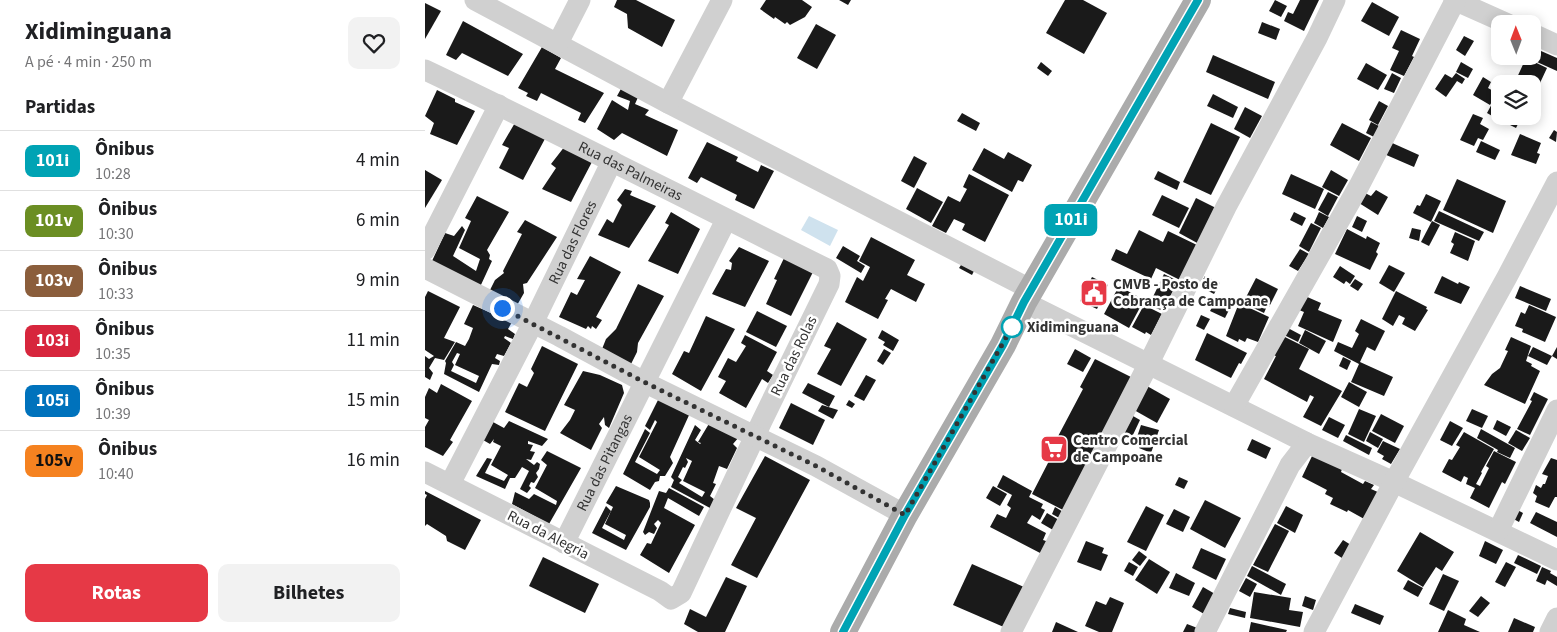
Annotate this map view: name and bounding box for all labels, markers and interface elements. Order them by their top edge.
text: Xidiminguana [25,14,172,49]
north arrow [1491,15,1541,65]
map controls [1491,15,1541,125]
button: heart [348,17,400,69]
text: A pé · 4 min · 250 m [25,51,152,73]
button: layers [1491,75,1541,125]
text: Partidas [25,94,95,121]
text: Ônibus [95,136,154,163]
street label: Rua das Palmeiras [575,136,686,206]
text: 4 min [356,147,400,174]
text: 101i [36,148,69,173]
text: 10:28 [95,163,131,185]
text: Ônibus [98,196,157,223]
street label: Rua das Flores [543,197,602,288]
line badge: 101i [1036,204,1106,236]
text: 6 min [356,207,400,234]
text: 101i [1054,207,1088,232]
text: 101v [35,208,73,233]
text: 10:30 [98,223,134,245]
text: Ônibus [98,256,157,283]
text: 9 min [356,267,400,294]
text: 103v [35,268,73,293]
place label: CMVB - Posto de Cobrança de Campoane [1113,274,1269,312]
public building icon: CMVB - Posto de Cobrança de Campoane [1079,278,1109,308]
text: 10:33 [98,283,134,305]
your location [490,296,515,321]
street label: Rua das Rolas [766,312,822,400]
text: Ônibus [95,316,154,343]
marker: Xidiminguana [1001,316,1023,338]
place label: Xidiminguana [1027,317,1119,338]
text: 11 min [346,327,400,354]
text: 103i [36,328,69,353]
text: 10:35 [95,343,131,365]
text: Ônibus [95,376,154,403]
text: 15 min [346,387,400,414]
text: 105i [36,388,69,413]
text: 10:39 [95,403,131,425]
street label: Rua das Pitangas [571,410,638,515]
place label: Centro Comercial de Campoane [1073,430,1189,468]
supermarket icon: Centro Comercial de Campoane [1039,434,1069,464]
text: Ônibus [98,436,157,463]
text: 16 min [346,447,400,474]
text: 105v [35,448,73,473]
text: 10:40 [98,463,134,485]
street label: Rua da Alegria [503,505,593,565]
button: Rotas [25,564,208,622]
button: Bilhetes [218,564,400,622]

